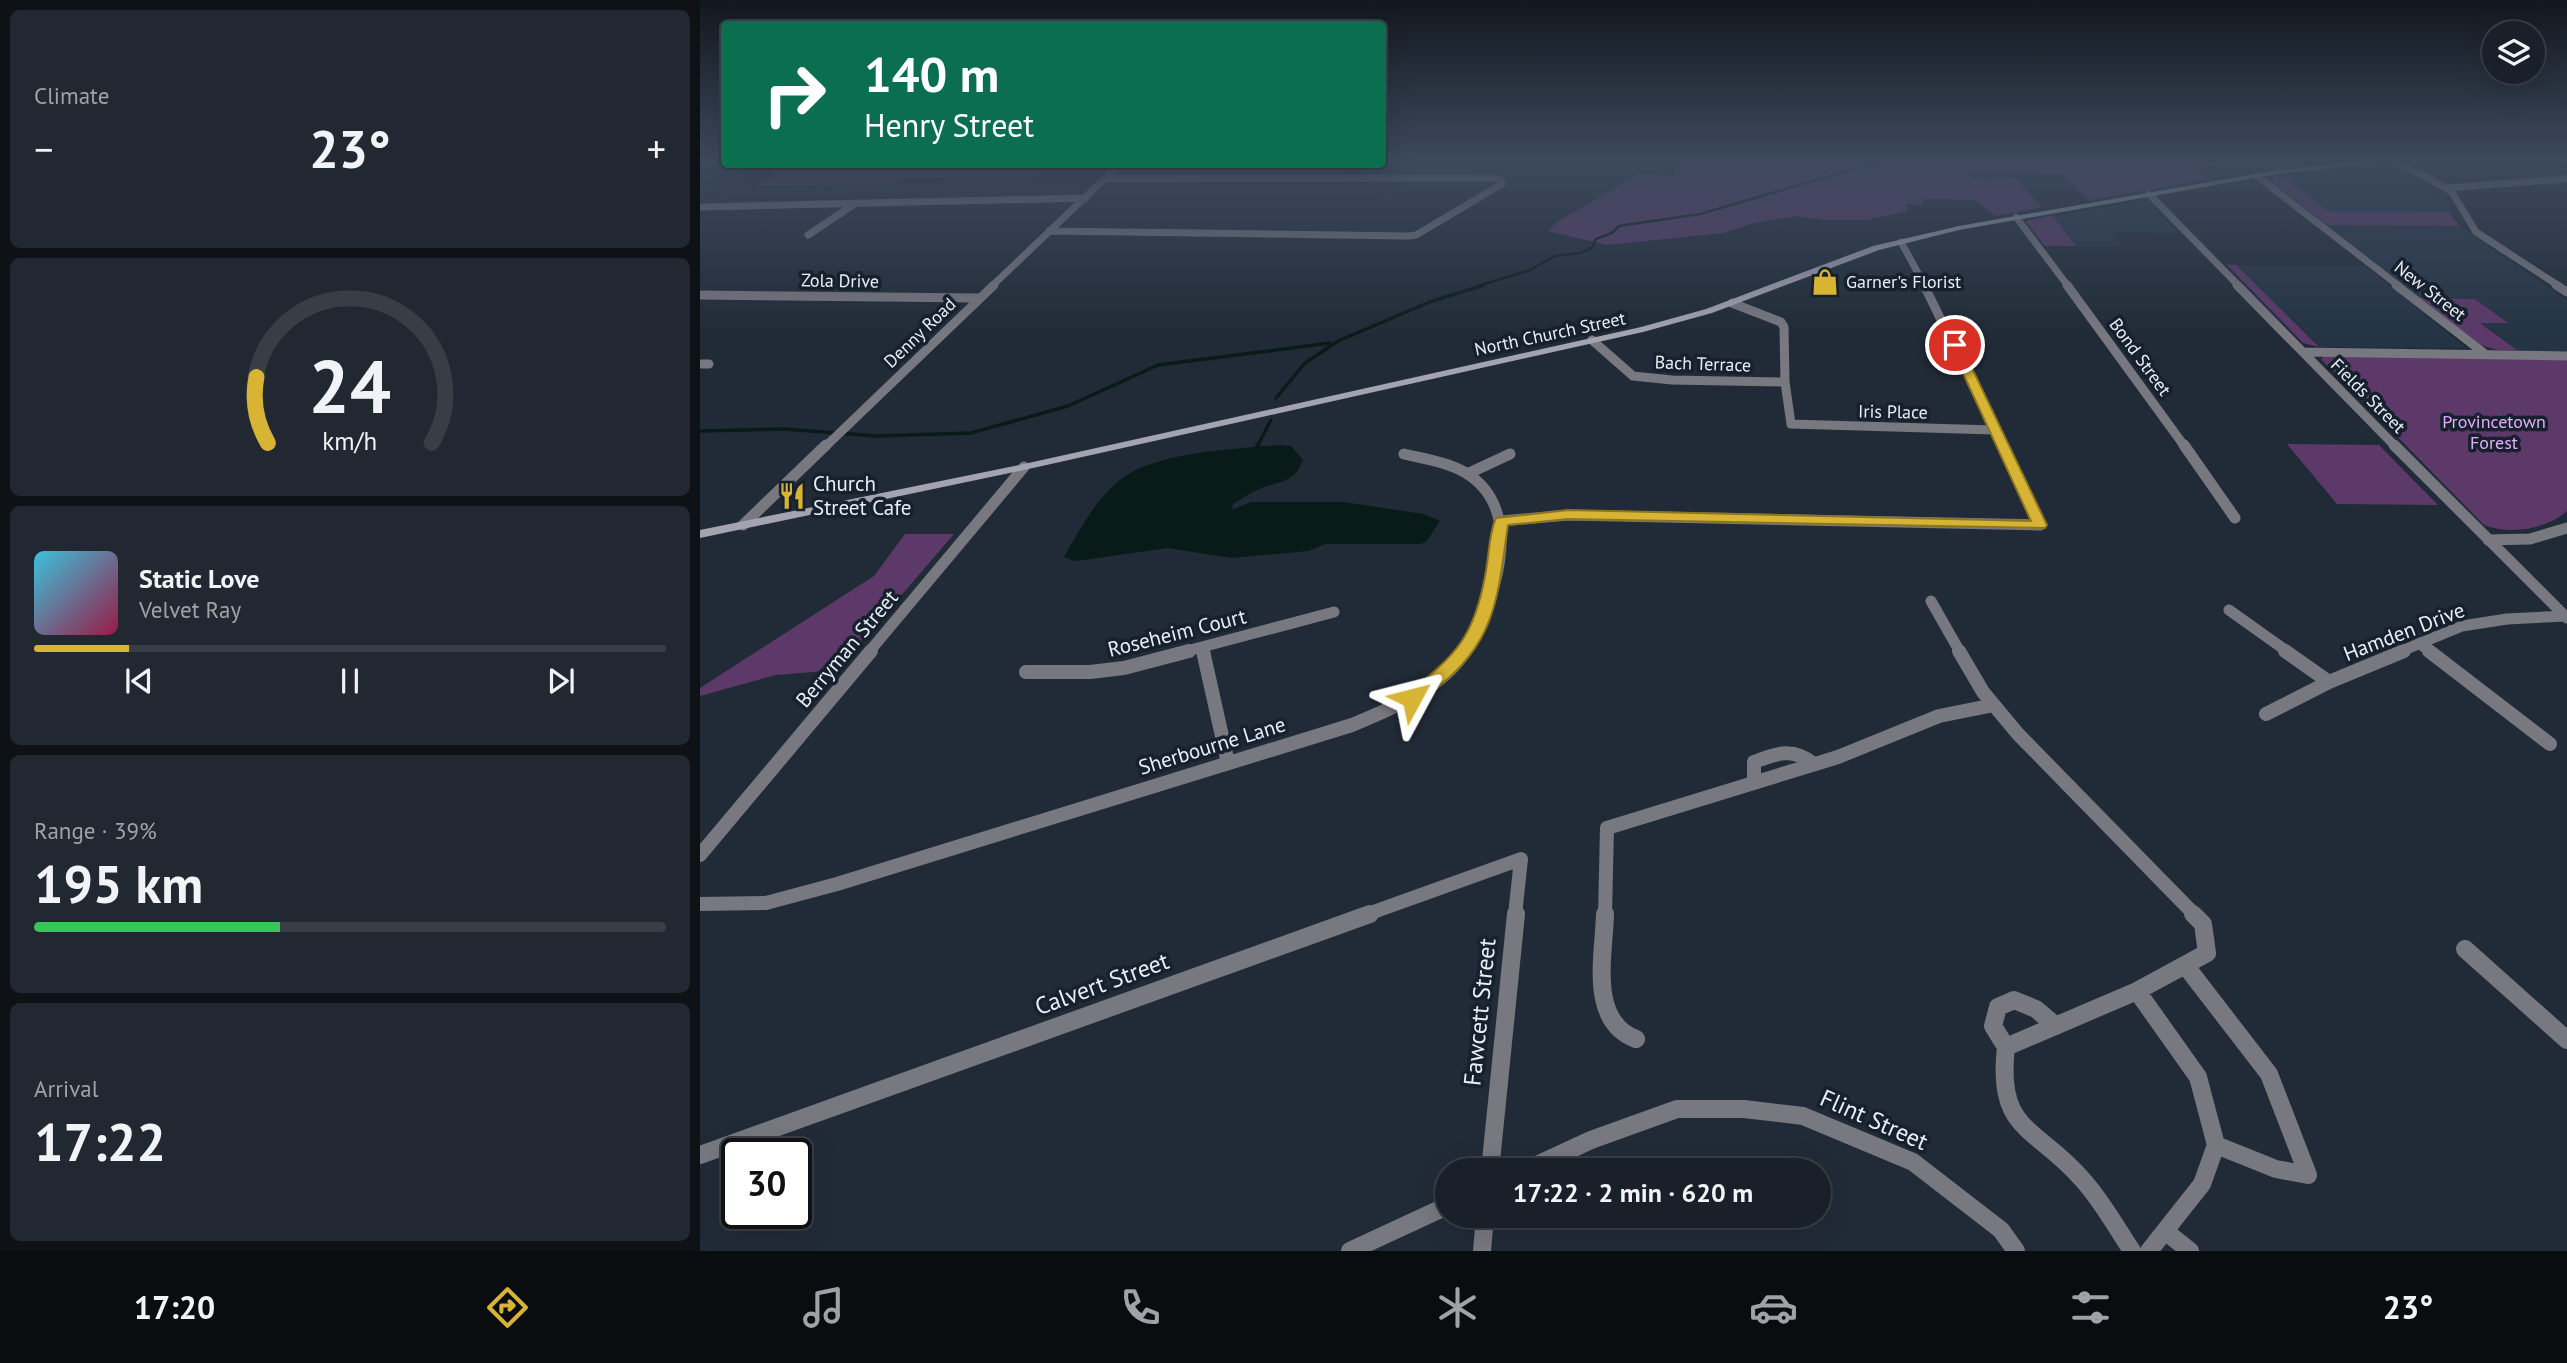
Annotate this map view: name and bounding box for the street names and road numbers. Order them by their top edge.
street label: New Street [2390,255,2471,326]
street label: Zola Drive [801,268,879,293]
street label: Denny Road [879,293,960,373]
street label: North Church Street [1472,306,1628,361]
street label: Bond Street [2105,313,2176,400]
street label: Bach Terrace [1654,350,1752,377]
street label: Fields Street [2326,353,2411,438]
street label: Iris Place [1858,399,1928,424]
street label: Berryman Street [790,584,904,713]
street label: Hamden Drive [2339,596,2468,667]
street label: Roseheim Court [1105,602,1249,663]
street label: Sherbourne Lane [1135,710,1289,781]
street label: Fawcett Street [1456,937,1503,1087]
street label: Calvert Street [1031,945,1173,1022]
street label: Flint Street [1815,1082,1933,1157]

